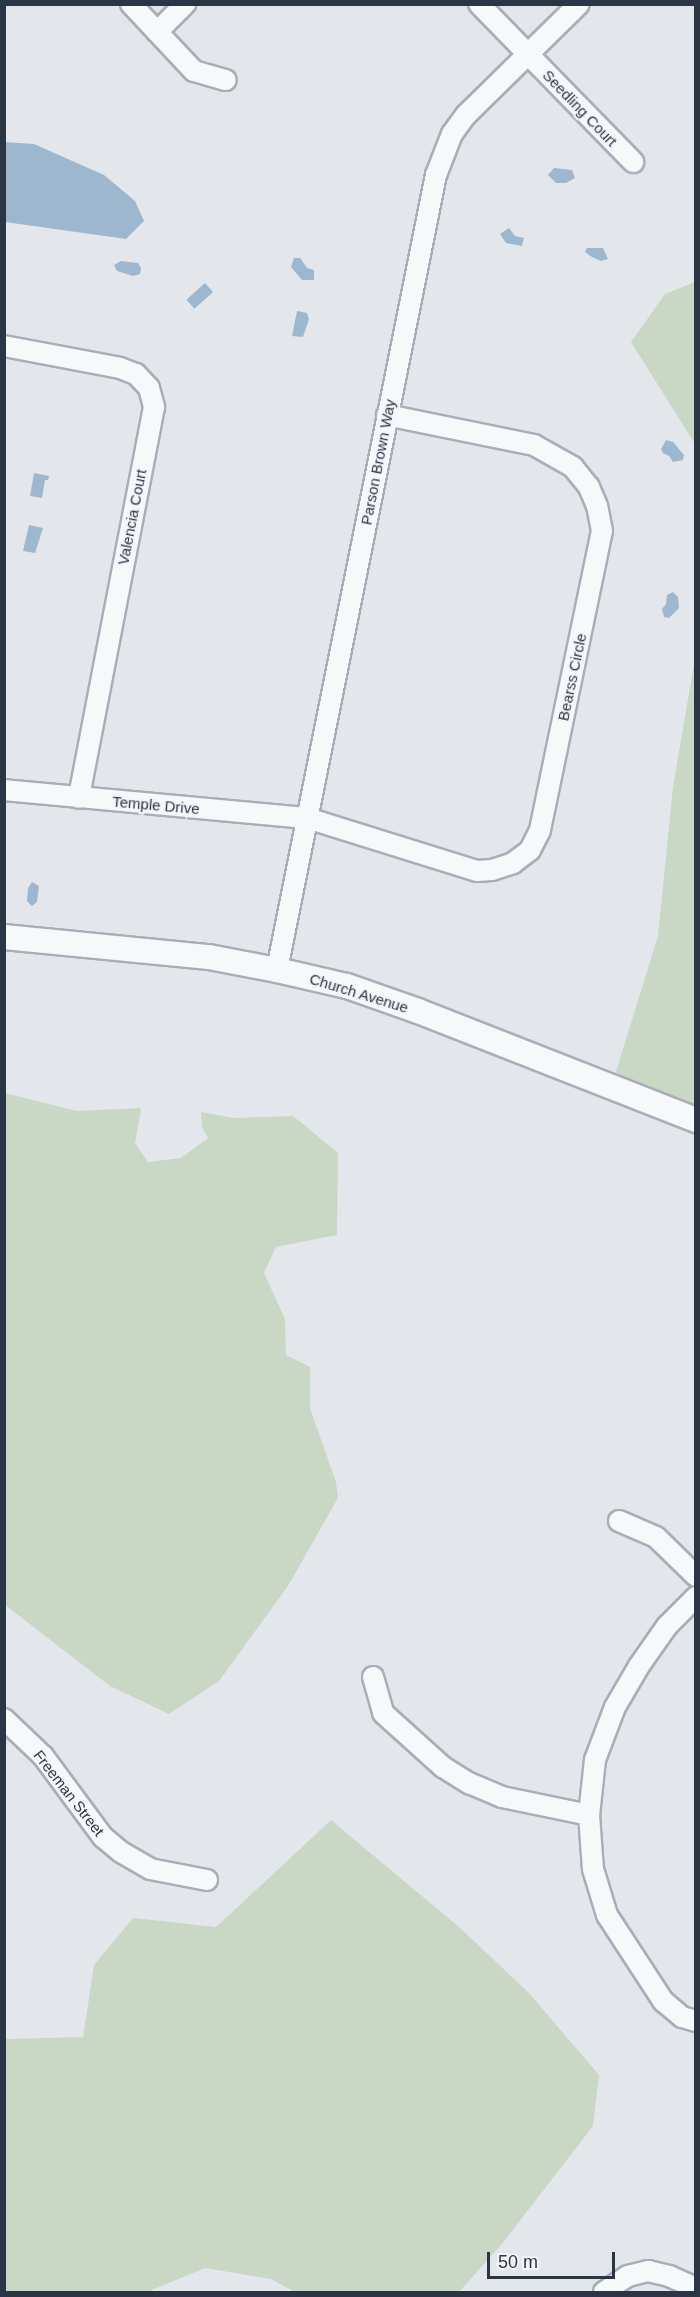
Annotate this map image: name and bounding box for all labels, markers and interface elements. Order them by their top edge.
street label: Seedling Court [539,66,621,150]
street label: Parson Brown Way [357,398,399,526]
street label: Valencia Court [114,468,150,566]
street label: Bearss Circle [554,632,590,722]
street label: Temple Drive [112,792,200,818]
street label: Church Avenue [307,969,411,1017]
street label: Freeman Street [30,1746,108,1840]
scale bar [490,2240,618,2278]
text: 50 m [498,2252,538,2272]

